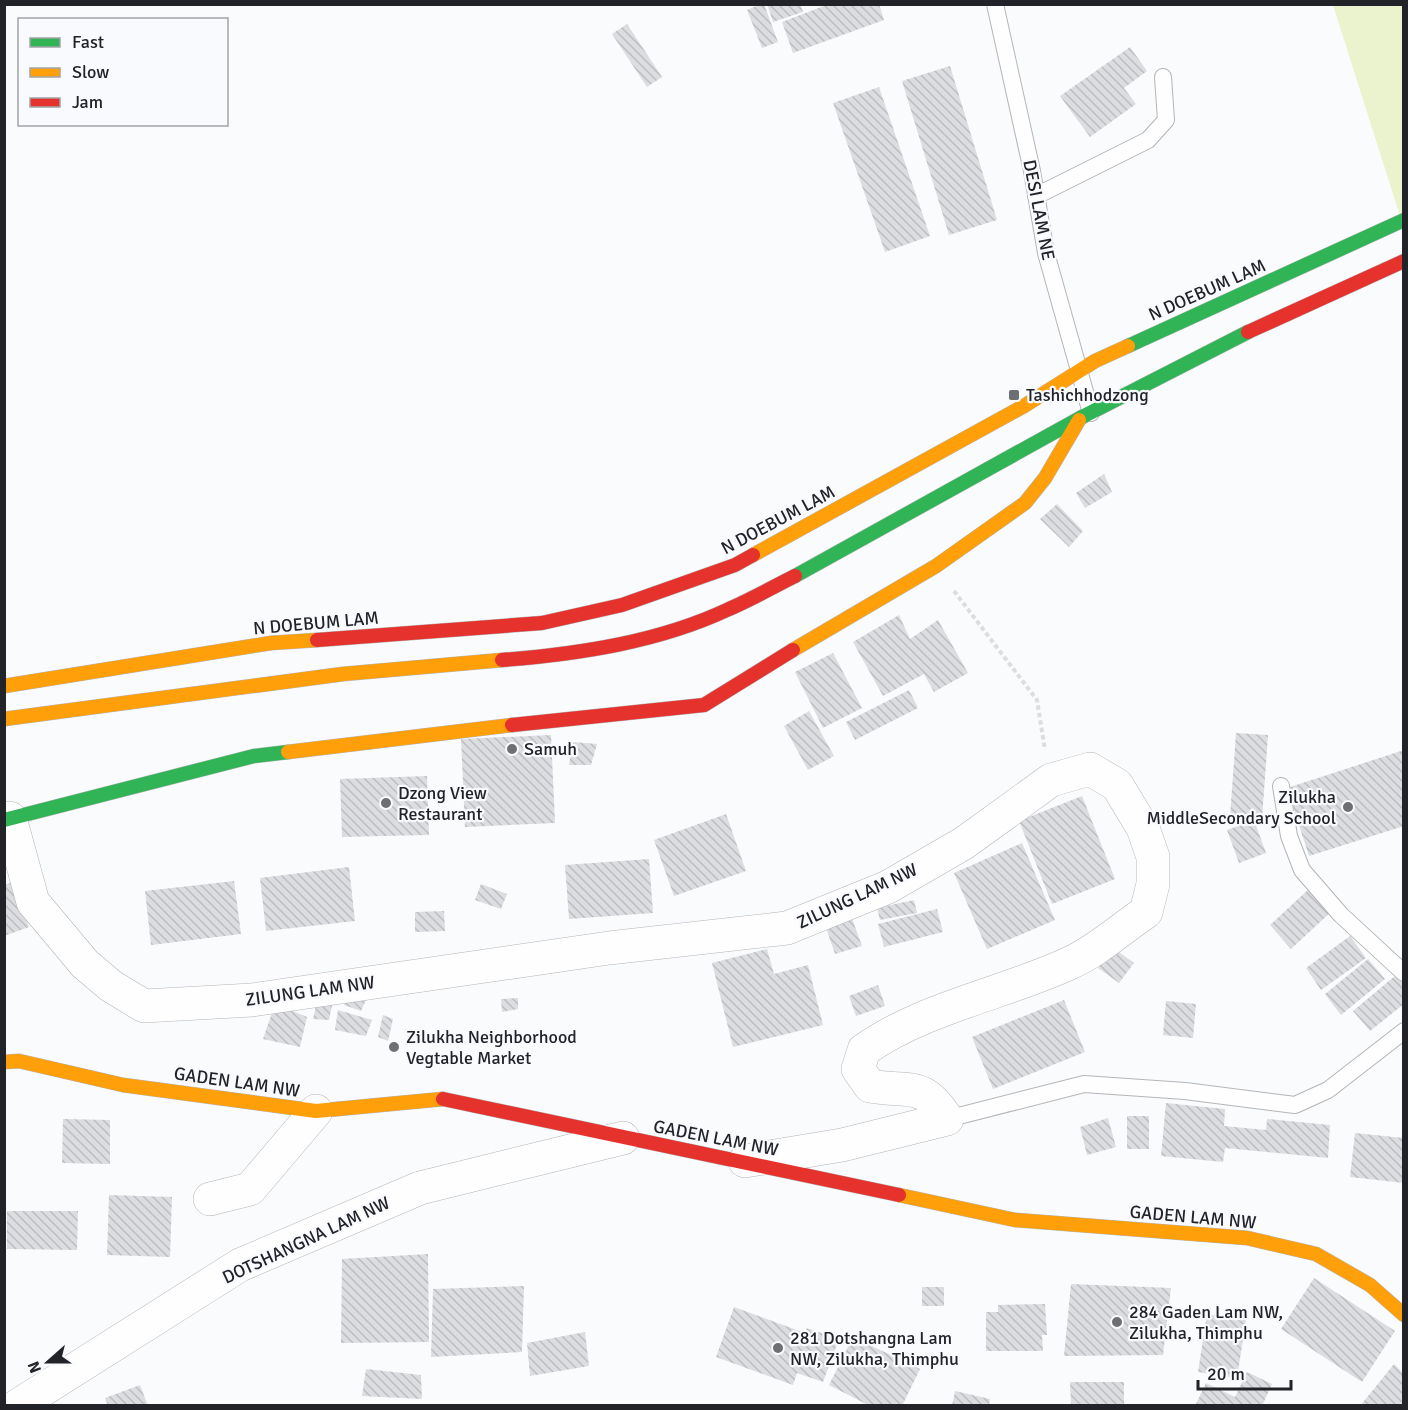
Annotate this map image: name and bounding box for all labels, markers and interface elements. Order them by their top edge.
legend [18,18,228,126]
text: Fast [72,31,104,53]
text: Slow [72,61,109,83]
text: Jam [72,91,103,113]
street label: DESI LAM NE [1018,158,1060,262]
street label: N DOEBUM LAM [1145,254,1269,326]
place label: Tashichhodzong [1026,384,1149,406]
marker: Tashichhodzong [1007,388,1021,402]
street label: N DOEBUM LAM [717,481,839,559]
street label: N DOEBUM LAM [252,607,380,639]
place label: Samuh [524,738,577,760]
marker: Samuh [505,742,519,756]
place label: Dzong View Restaurant [398,782,487,825]
place label: Zilukha MiddleSecondary School [1146,786,1336,829]
marker: Dzong View Restaurant [379,796,393,810]
marker: Zilukha MiddleSecondary School [1341,800,1355,814]
street label: ZILUNG LAM NW [793,858,921,934]
street label: ZILUNG LAM NW [244,971,376,1011]
place label: Zilukha Neighborhood Vegtable Market [406,1026,577,1069]
marker: Zilukha Neighborhood Vegtable Market [387,1040,401,1054]
street label: GADEN LAM NW [173,1062,301,1102]
street label: GADEN LAM NW [652,1115,780,1161]
street label: DOTSHANGNA LAM NW [219,1192,393,1288]
street label: GADEN LAM NW [1129,1201,1257,1233]
place label: 284 Gaden Lam NW, Zilukha, Thimphu [1129,1301,1283,1344]
marker: 284 Gaden Lam NW, Zilukha, Thimphu [1110,1315,1124,1329]
place label: 281 Dotshangna Lam NW, Zilukha, Thimphu [790,1327,959,1370]
north arrow [18,1332,78,1392]
marker: 281 Dotshangna Lam NW, Zilukha, Thimphu [771,1341,785,1355]
scale bar [1198,1353,1291,1391]
text: N [24,1358,46,1376]
text: 20 m [1207,1363,1245,1385]

